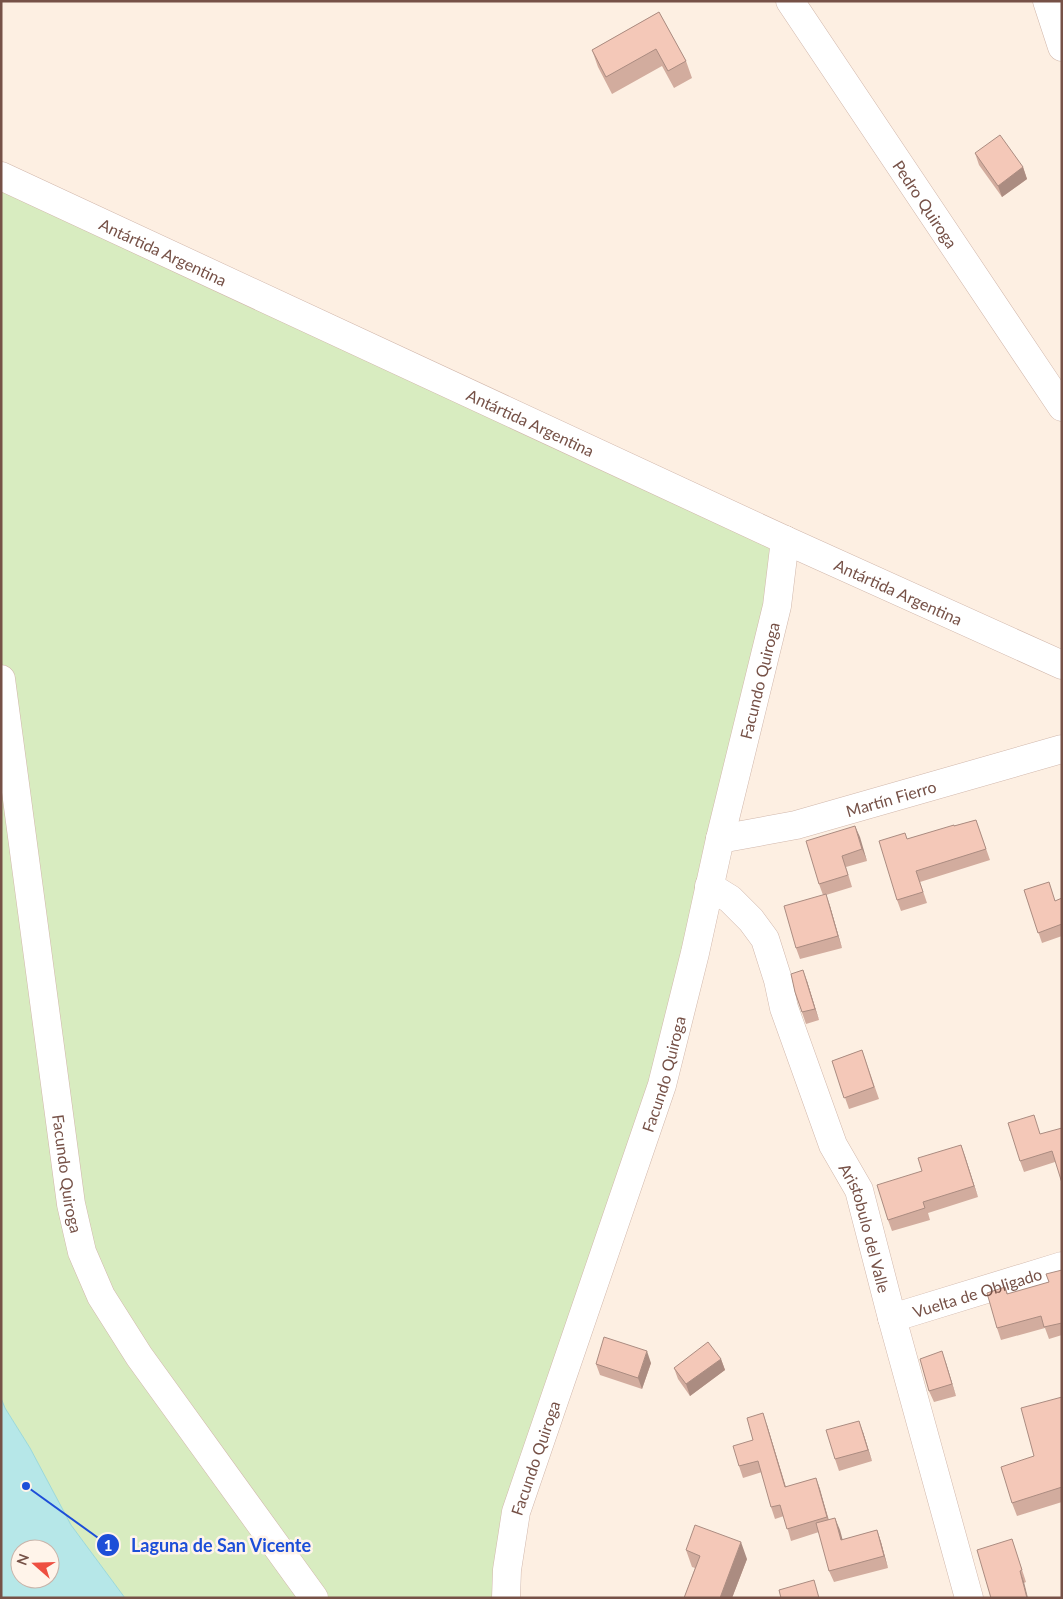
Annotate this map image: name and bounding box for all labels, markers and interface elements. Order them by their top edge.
street label: Pedro Quiroga [890,156,962,251]
street label: Antártida Argentina [97,214,230,289]
street label: Antártida Argentina [464,384,597,460]
street label: Antártida Argentina [832,554,965,628]
street label: Facundo Quiroga [735,620,782,741]
street label: Martín Fierro [844,776,938,820]
street label: Facundo Quiroga [637,1014,688,1134]
street label: Facundo Quiroga [50,1113,87,1235]
street label: Aristobulo del Valle [836,1159,895,1295]
street label: Vuelta de Obligado [910,1263,1044,1321]
street label: Facundo Quiroga [506,1398,563,1518]
callout: Laguna de San Vicente [96,1529,322,1562]
text: Laguna de San Vicente [131,1534,311,1556]
text: 1 [104,1536,112,1554]
north arrow [10,1539,60,1589]
text: N [12,1551,32,1567]

